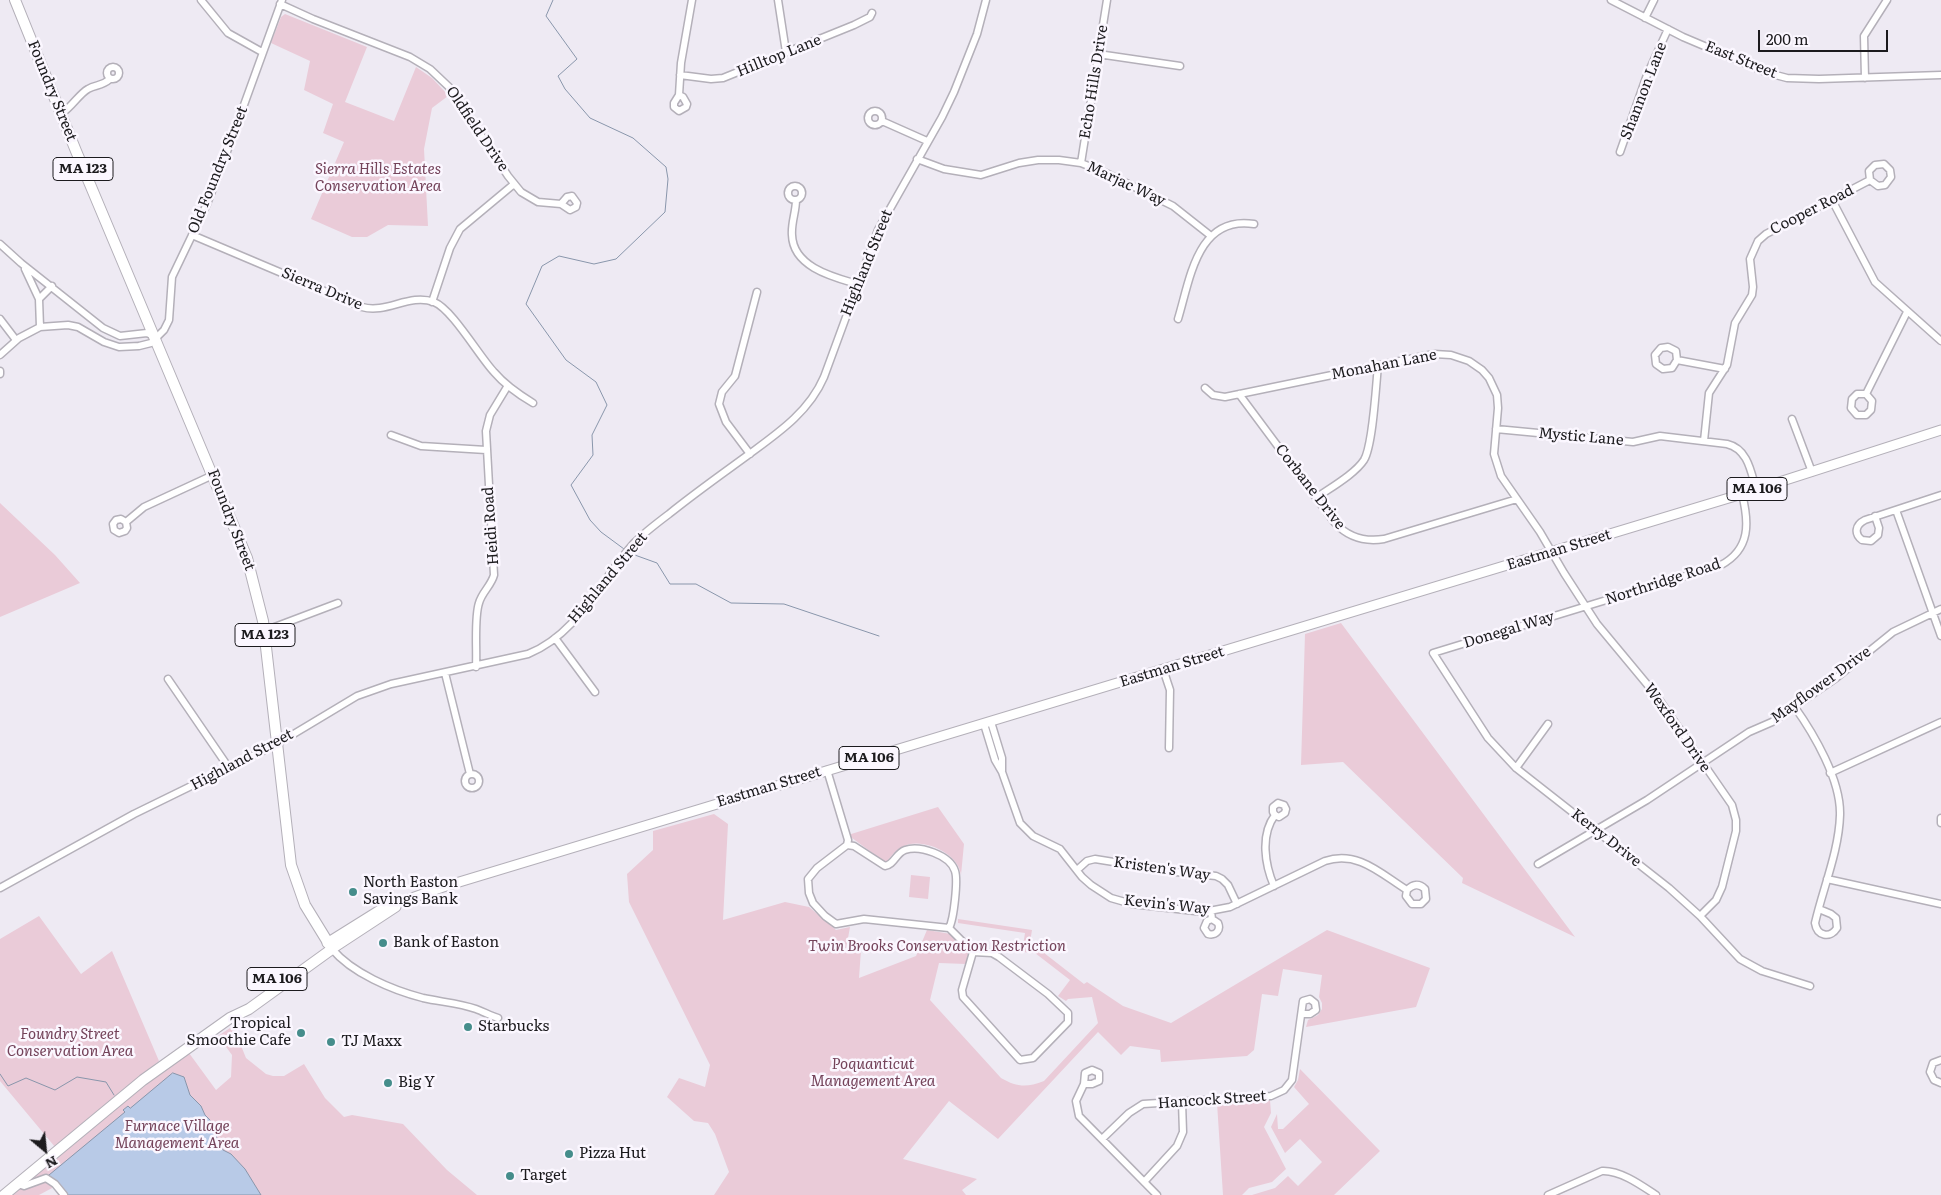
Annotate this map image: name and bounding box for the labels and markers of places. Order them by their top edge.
place label: North Easton Savings Bank [363,874,458,909]
marker: North Easton Savings Bank [347,886,359,898]
place label: Bank of Easton [393,934,499,952]
marker: Bank of Easton [377,937,389,949]
place label: Tropical Smoothie Cafe [187,1015,291,1050]
place label: Starbucks [478,1018,549,1036]
marker: Starbucks [462,1021,474,1033]
marker: Tropical Smoothie Cafe [295,1027,307,1039]
place label: TJ Maxx [341,1033,402,1051]
marker: TJ Maxx [325,1036,337,1048]
place label: Big Y [398,1074,435,1092]
marker: Big Y [382,1077,394,1089]
place label: Pizza Hut [579,1145,646,1163]
marker: Pizza Hut [563,1148,575,1160]
place label: Target [520,1167,567,1185]
marker: Target [504,1170,516,1182]

